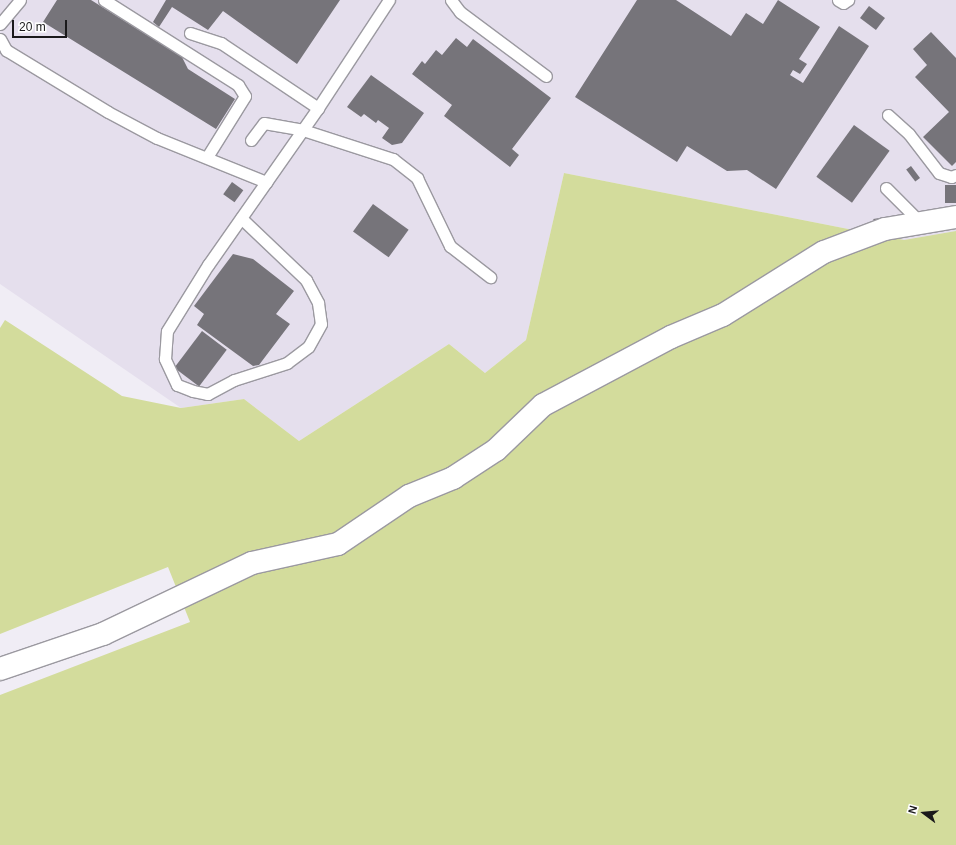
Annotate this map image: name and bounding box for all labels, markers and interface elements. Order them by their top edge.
scale bar [14,12,69,38]
text: 20 m [19,20,46,34]
north arrow [904,793,944,833]
text: N [906,804,919,815]

